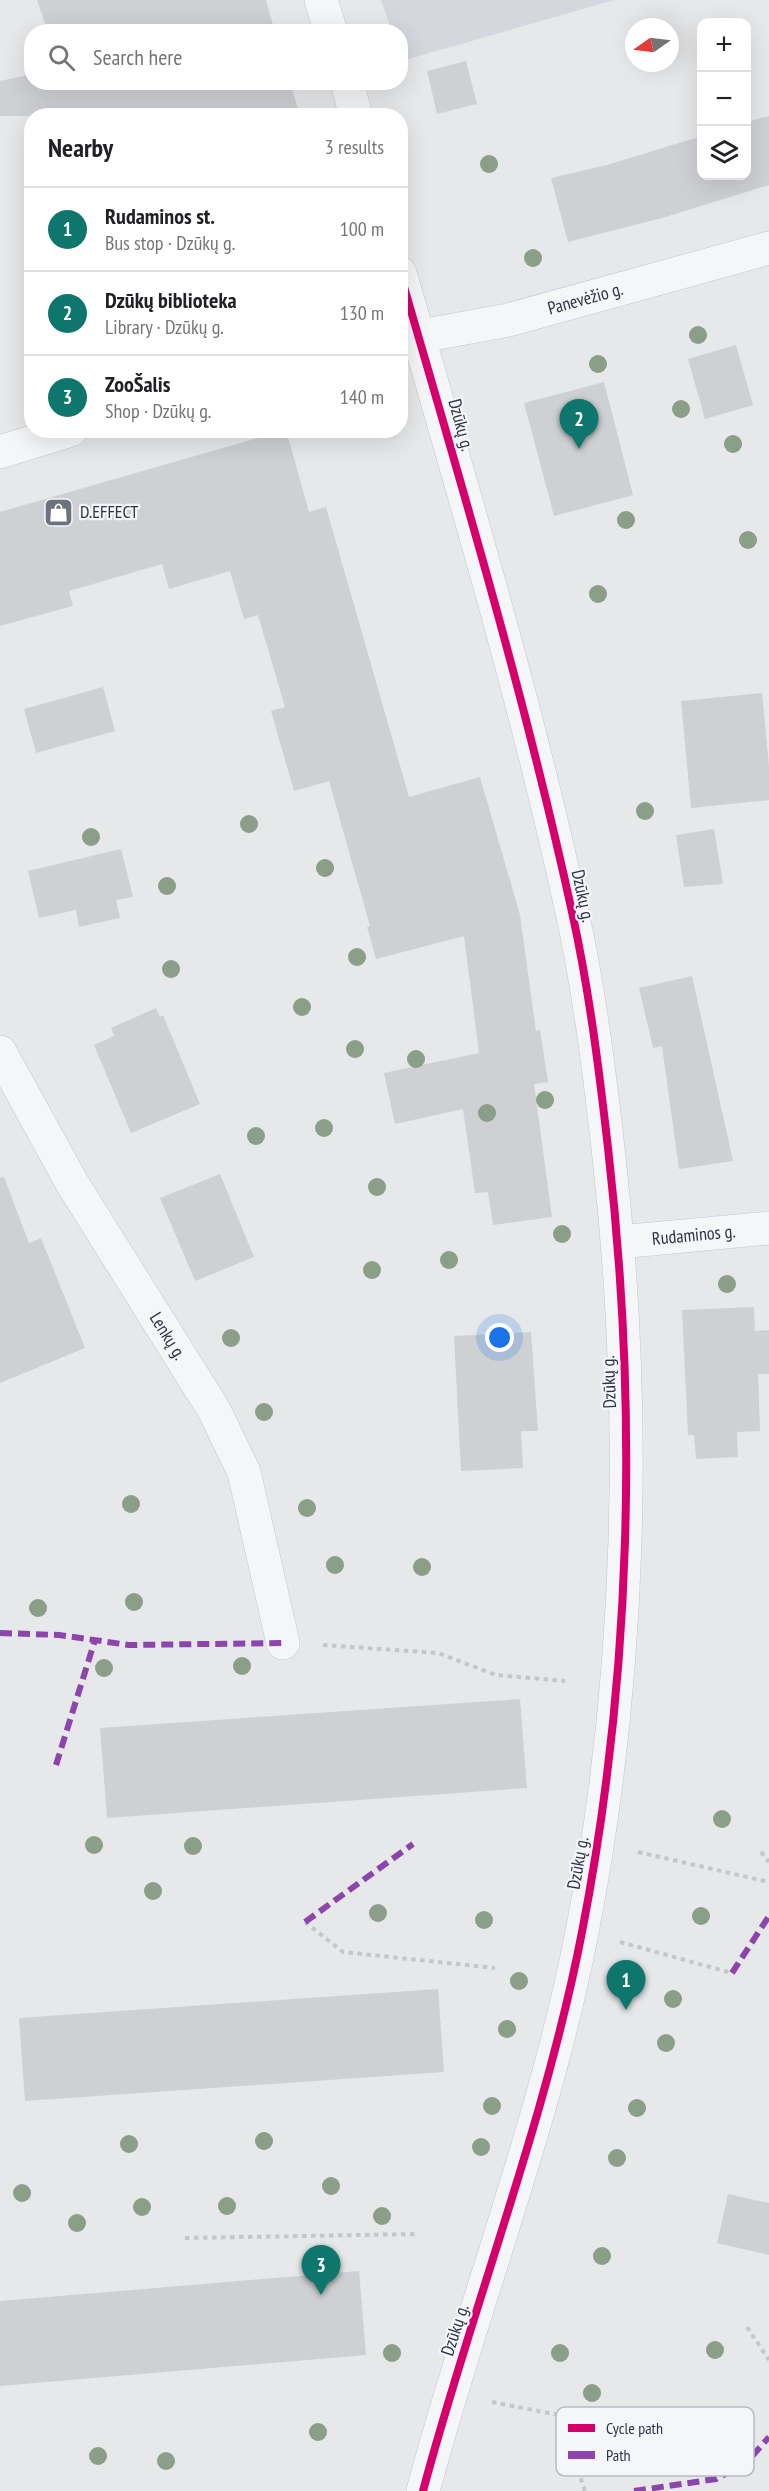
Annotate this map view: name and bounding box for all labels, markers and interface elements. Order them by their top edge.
north arrow [625,18,679,72]
map controls [697,18,751,180]
button: + [697,18,751,72]
search box [24,24,408,90]
icon: search [45,41,78,74]
text: Search here [93,43,182,71]
button: − [697,72,751,126]
button: layers [697,126,751,180]
text: Nearby [48,131,113,164]
text: 3 results [325,134,384,160]
text: Rudaminos st. [105,202,215,230]
text: 1 [63,216,72,242]
text: 100 m [340,216,384,242]
text: Bus stop · Dzūkų g. [105,230,235,256]
street label: Panevėžio g. [545,277,625,320]
text: Dzūkų biblioteka [105,286,237,314]
text: 2 [63,300,72,326]
text: 130 m [340,300,384,326]
text: Library · Dzūkų g. [105,314,224,340]
text: ZooŠalis [105,370,171,398]
text: 3 [63,384,72,410]
text: 140 m [340,384,384,410]
street label: Dzūkų g. [444,396,479,453]
text: Shop · Dzūkų g. [105,398,211,424]
pin: 2 [560,400,598,449]
shop icon: D.EFFECT [43,496,75,528]
place label: D.EFFECT [80,500,138,523]
street label: Dzūkų g. [567,868,600,924]
street label: Rudaminos g. [651,1219,736,1250]
street label: Lenkų g. [145,1308,192,1364]
your location [485,1323,514,1352]
street label: Dzūkų g. [596,1355,621,1409]
street label: Dzūkų g. [562,1835,593,1891]
pin: 1 [606,1960,646,2010]
pin: 3 [302,2246,340,2295]
street label: Dzūkų g. [435,2301,474,2359]
legend [556,2407,754,2476]
text: Cycle path [606,2418,663,2438]
text: Path [606,2445,631,2465]

